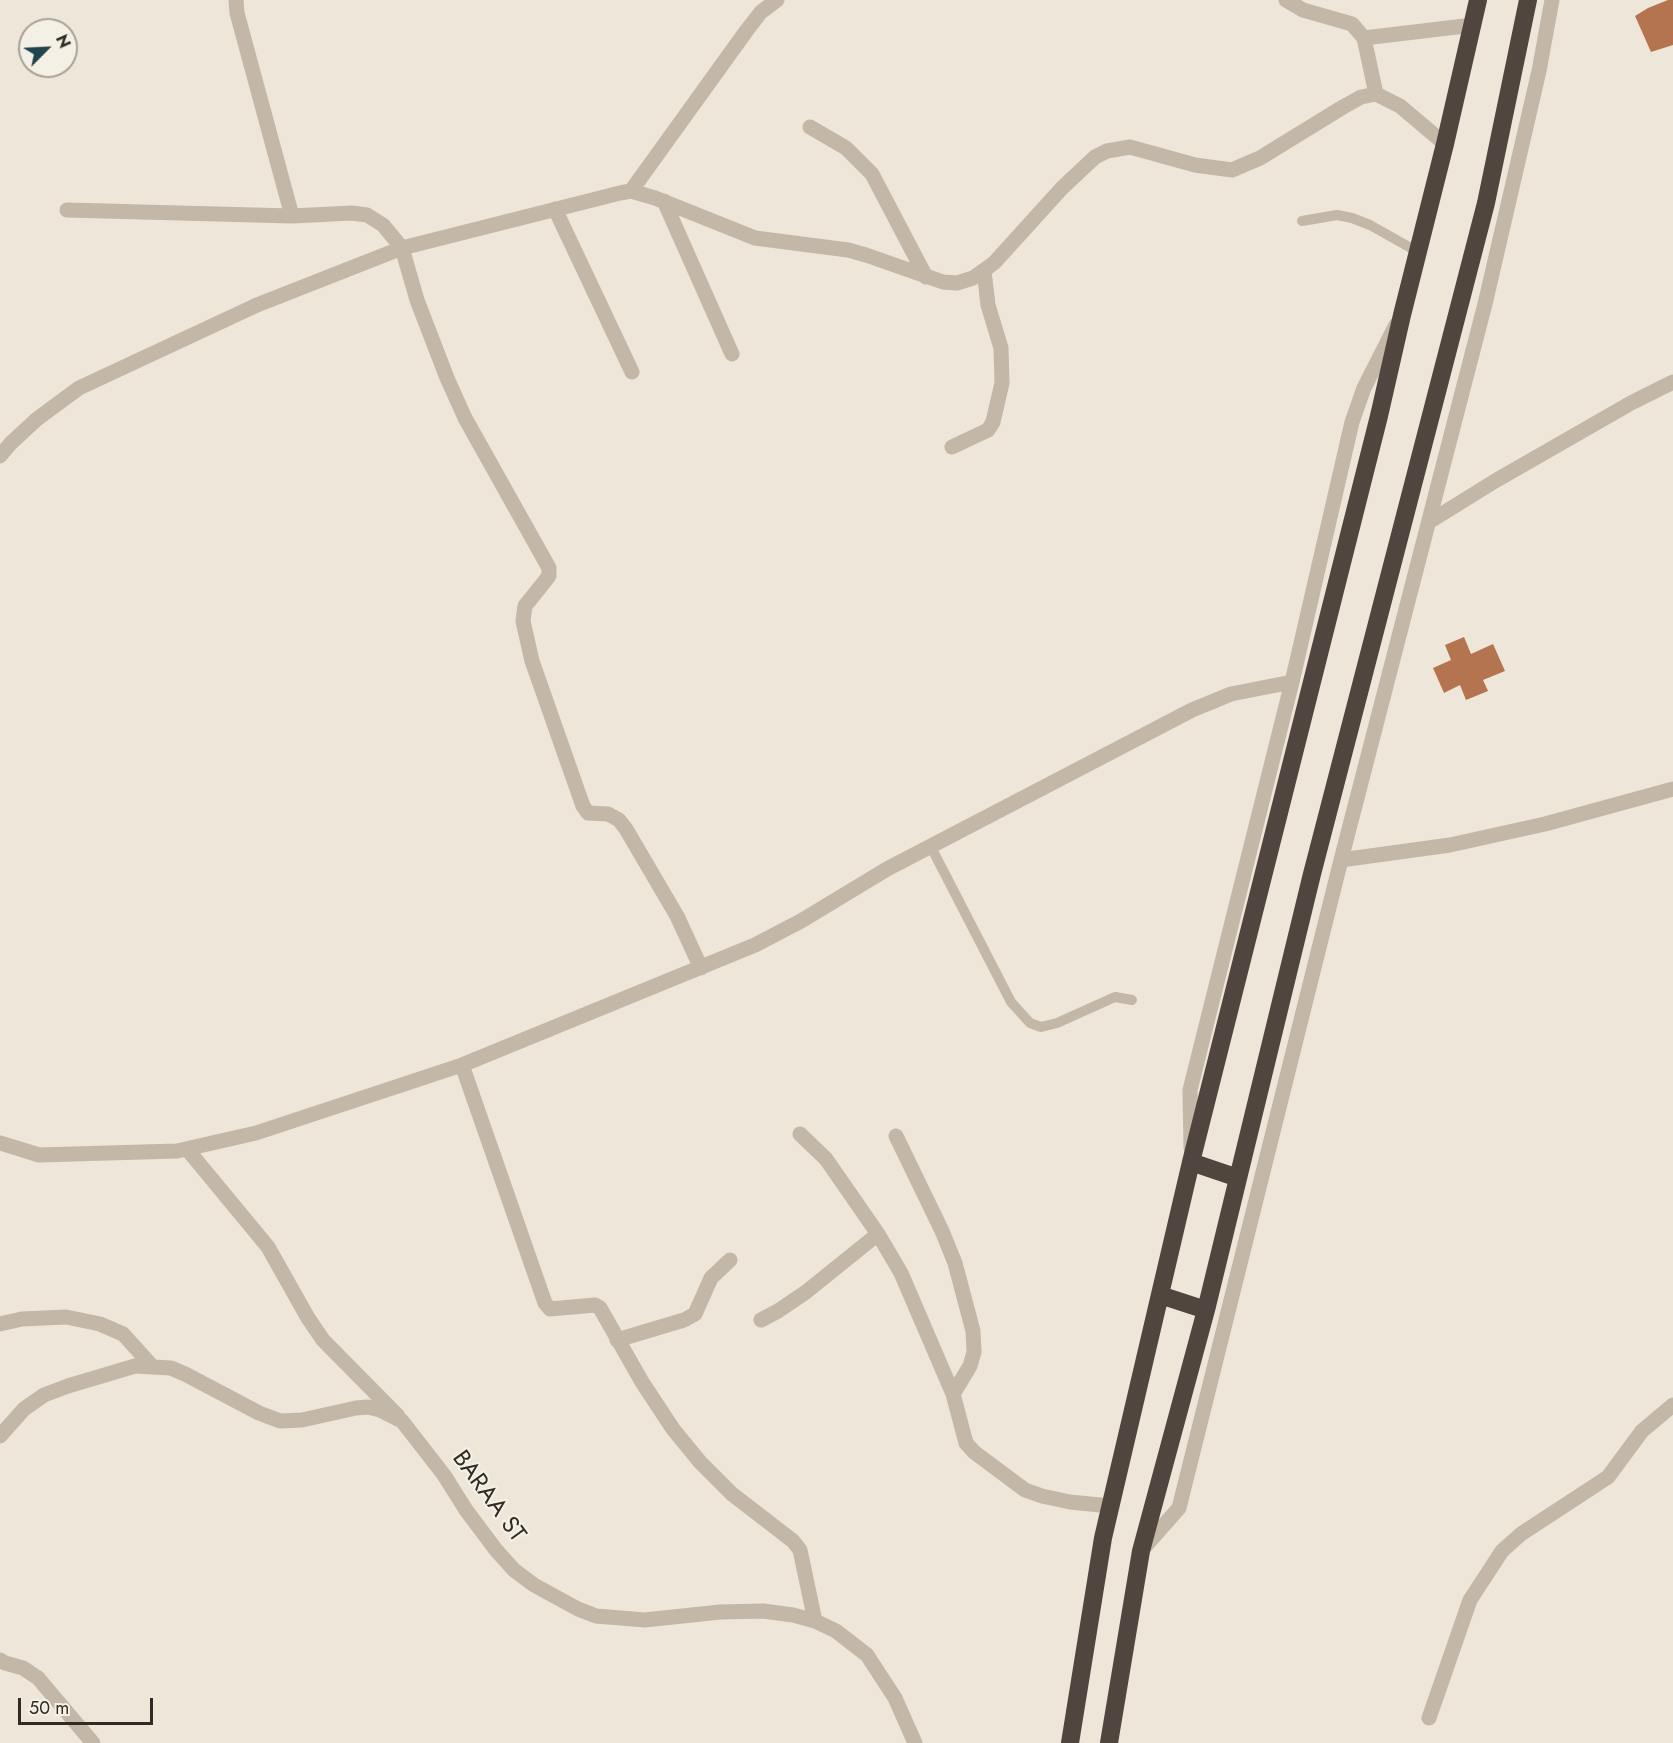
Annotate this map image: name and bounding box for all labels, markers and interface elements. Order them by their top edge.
north arrow [18,18,78,78]
text: N [50,31,76,52]
street label: BARAA ST [445,1446,531,1548]
scale bar [21,1686,156,1724]
text: 50 m [29,1695,69,1721]

